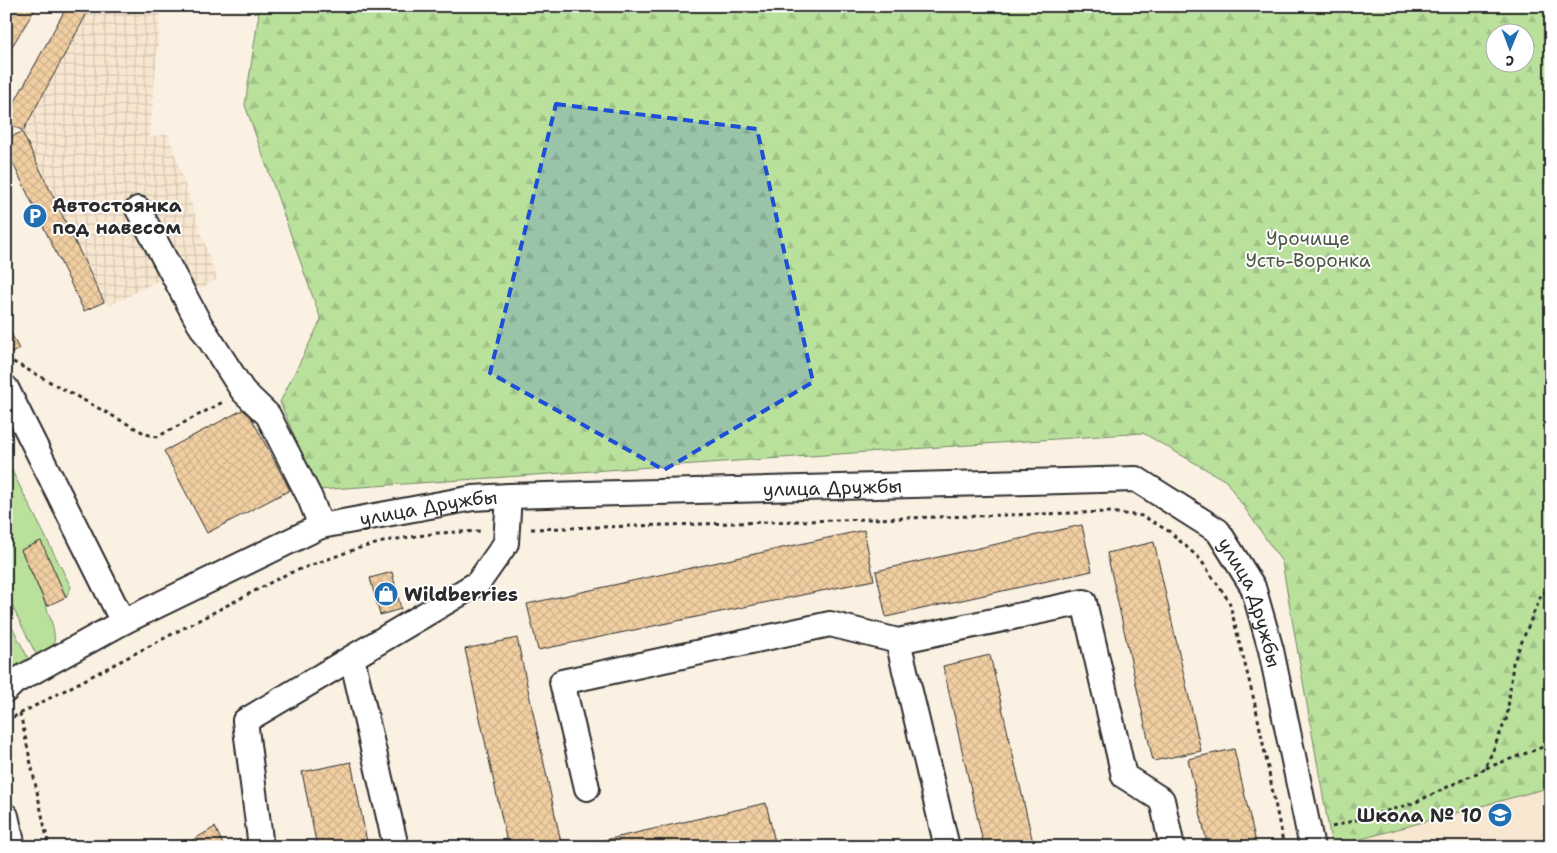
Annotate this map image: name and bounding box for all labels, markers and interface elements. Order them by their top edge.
north arrow [1484,22,1534,72]
text: С [1505,52,1514,70]
place label: Автостоянка под навесом [52,193,182,240]
parking icon: Автостоянка под навесом [22,203,48,229]
park label: Урочище Усть-Воронка [1245,226,1371,273]
street label: улица Дружбы [762,473,903,502]
street label: улица Дружбы [358,484,498,531]
street label: улица Дружбы [1212,532,1287,670]
shop icon: Wildberries [373,581,399,607]
place label: Wildberries [404,582,518,607]
school or university icon: Школа № 10 [1487,802,1513,828]
place label: Школа № 10 [1357,803,1482,828]

